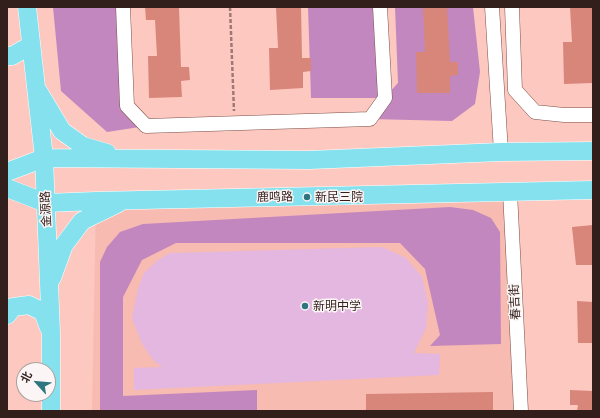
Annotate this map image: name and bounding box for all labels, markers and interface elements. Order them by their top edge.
street label: 鹿鸣路 [257,189,293,205]
place label: 新民三院 [315,190,363,204]
street label: 金源路 [38,191,54,227]
marker: 新民三院 [302,192,312,202]
street label: 春吉街 [507,284,523,320]
place label: 新明中学 [313,299,361,313]
marker: 新明中学 [300,301,310,311]
north arrow [16,362,56,402]
text: 北 [17,369,34,385]

